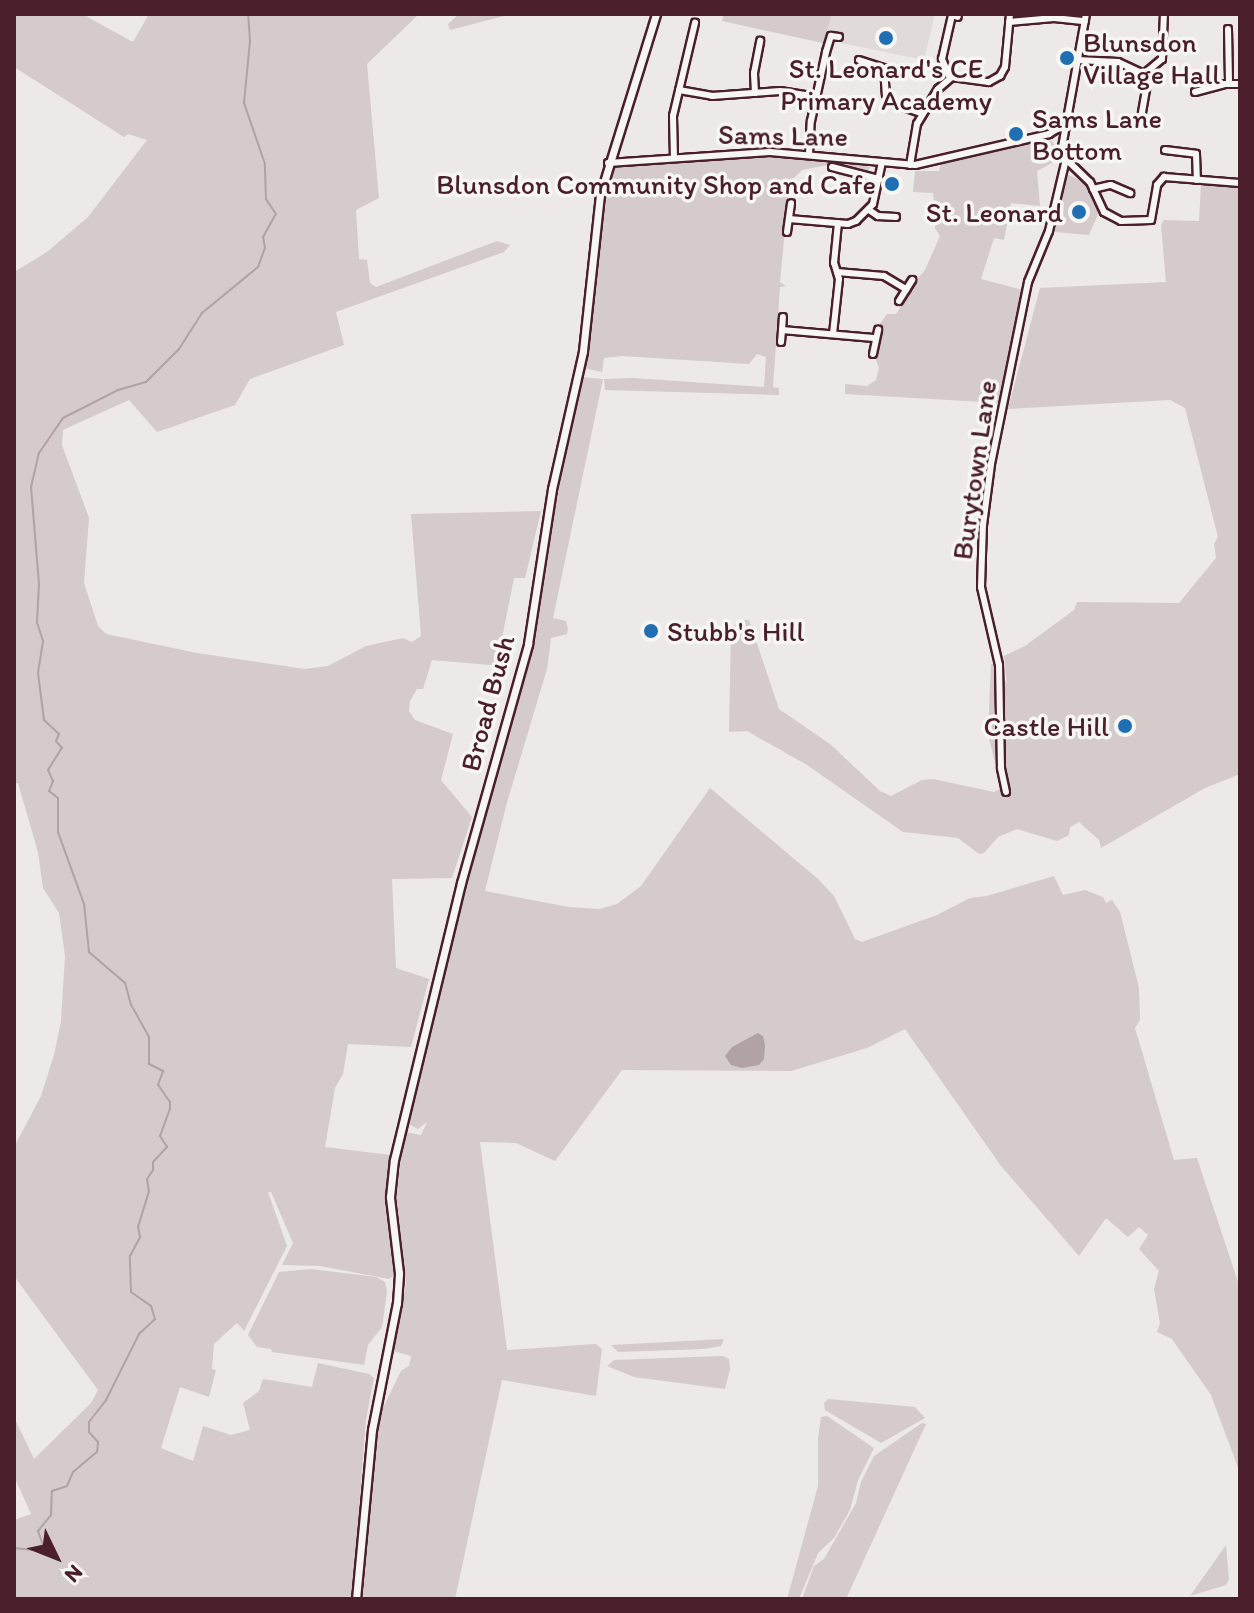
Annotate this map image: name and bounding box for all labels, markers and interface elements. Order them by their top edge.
place label: Blunsdon Village Hall [1083,25,1220,91]
marker: St. Leonard's CE Primary Academy [877,29,895,47]
marker: Blunsdon Village Hall [1058,49,1076,67]
place label: St. Leonard's CE Primary Academy [780,51,992,117]
place label: Sams Lane Bottom [1032,101,1162,167]
street label: Sams Lane [717,117,849,153]
marker: Sams Lane Bottom [1007,125,1025,143]
place label: Blunsdon Community Shop and Cafe [436,167,876,201]
marker: Blunsdon Community Shop and Cafe [883,175,901,193]
place label: St. Leonard [926,195,1063,229]
marker: St. Leonard [1070,203,1088,221]
street label: Burytown Lane [945,378,1003,562]
place label: Stubb's Hill [667,614,804,648]
marker: Stubb's Hill [642,622,660,640]
street label: Broad Bush [453,632,521,774]
place label: Castle Hill [984,709,1109,743]
marker: Castle Hill [1116,717,1134,735]
north arrow [16,1517,96,1597]
text: N [59,1559,89,1588]

